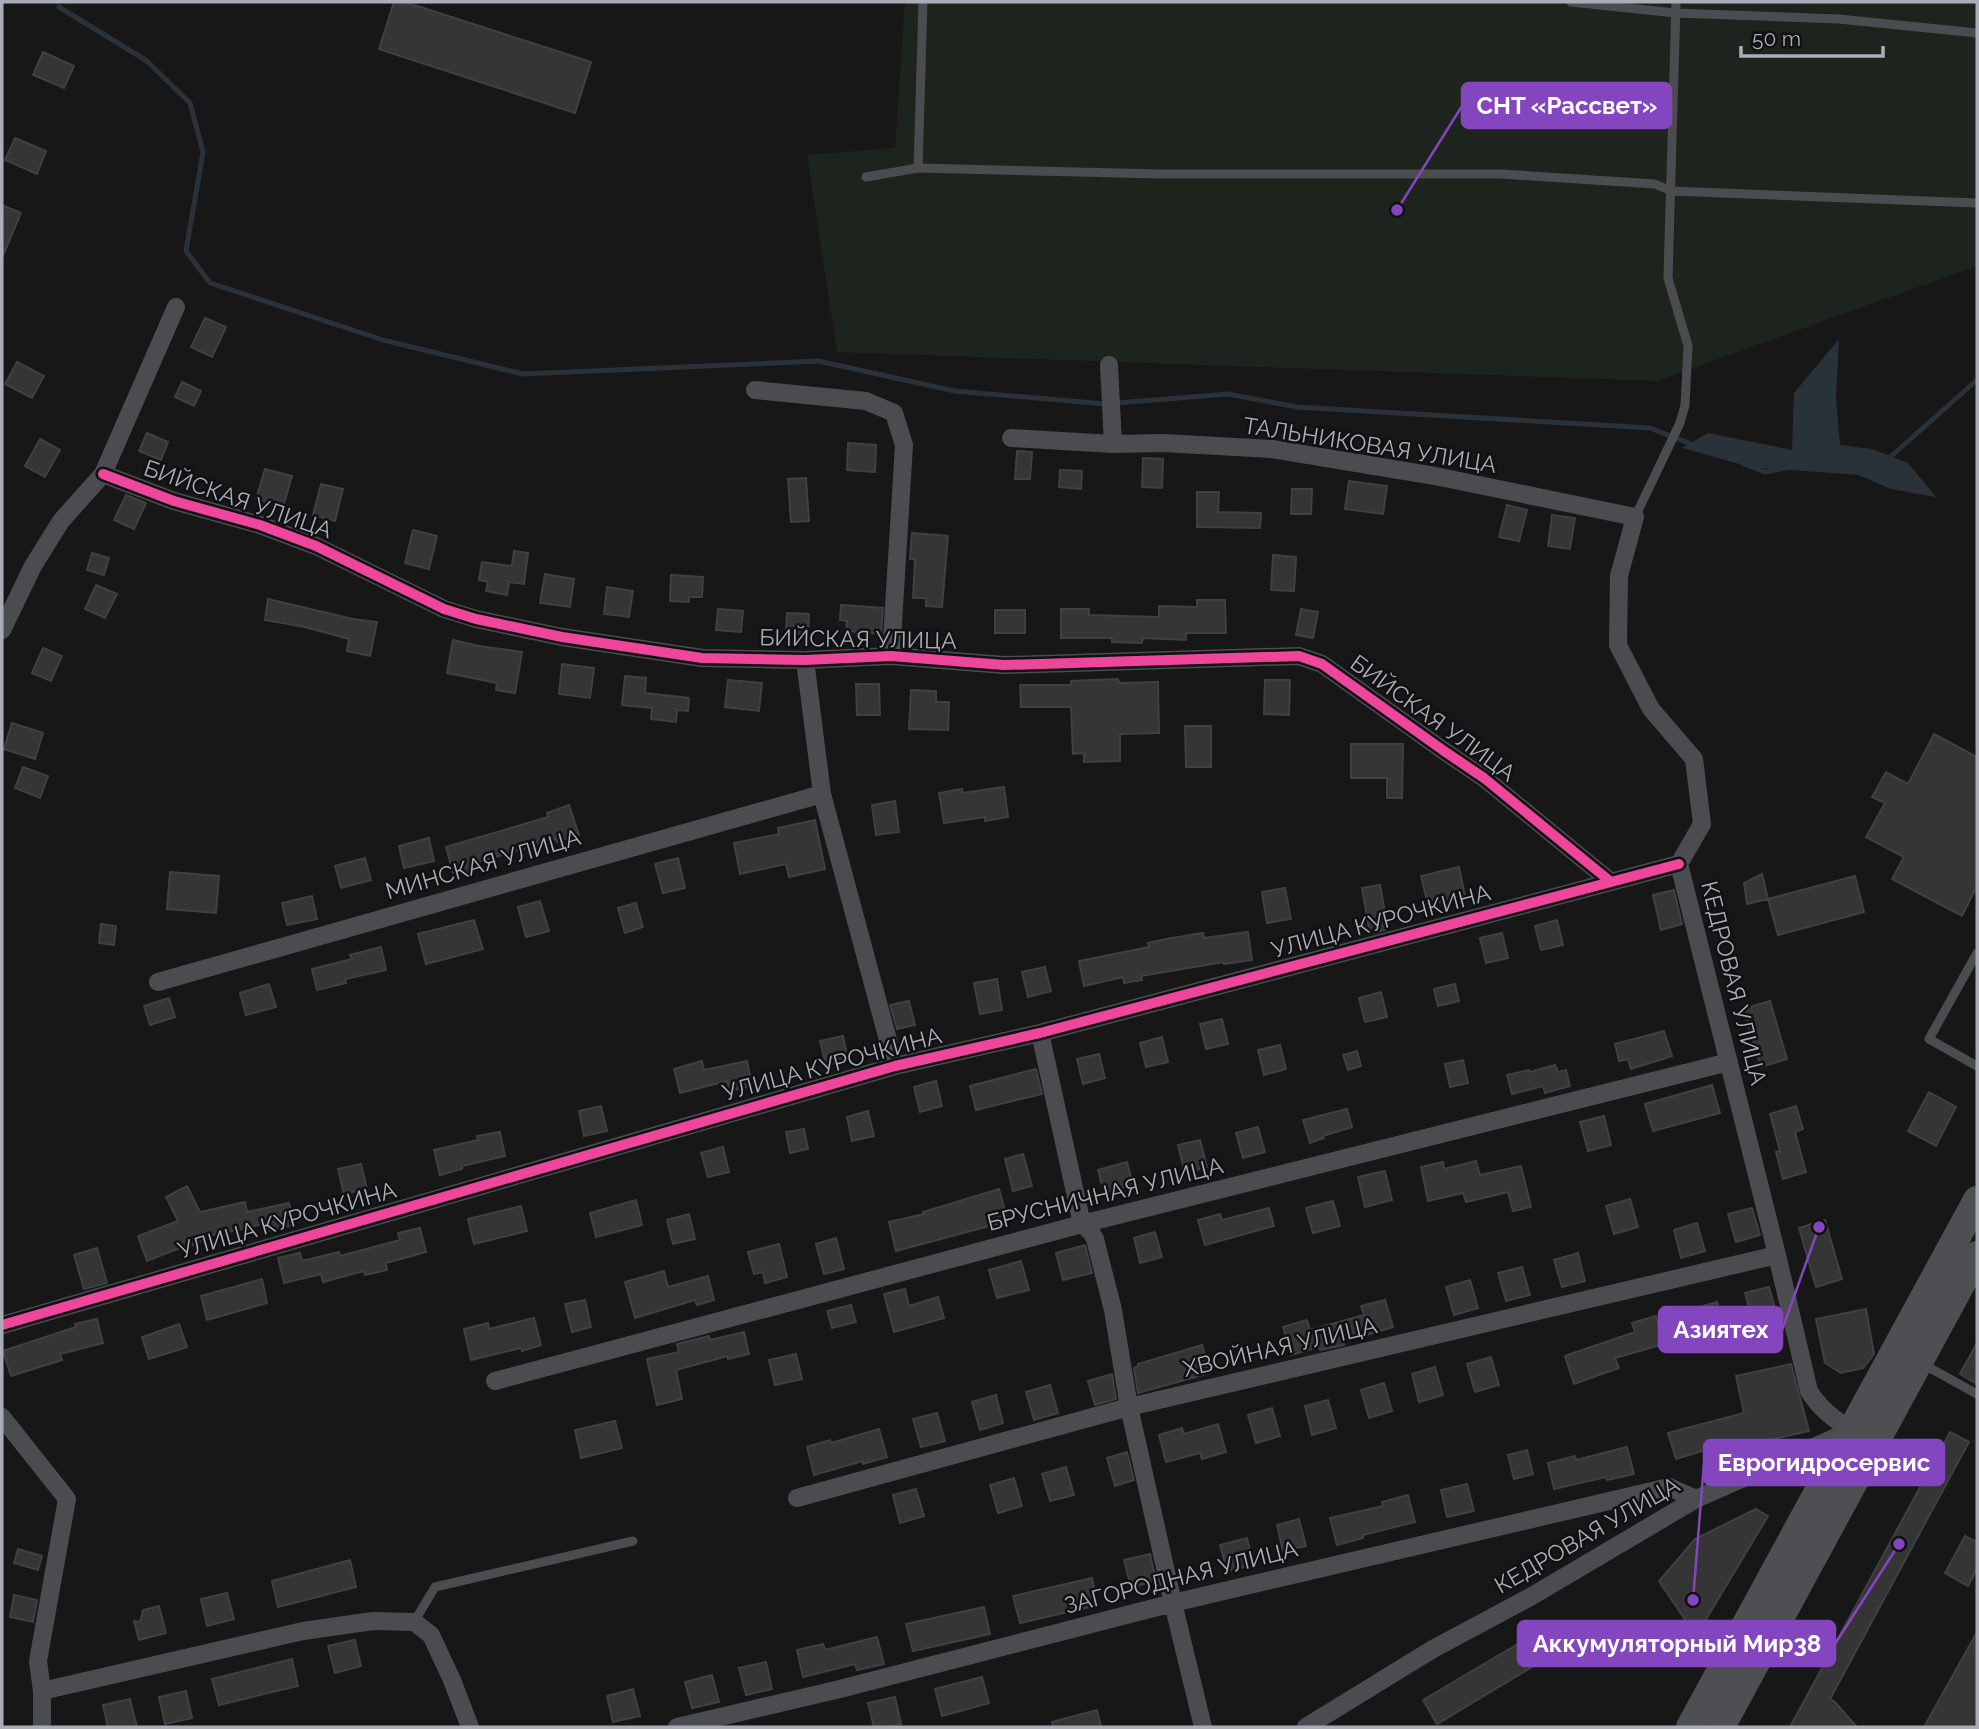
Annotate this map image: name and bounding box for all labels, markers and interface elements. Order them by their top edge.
scale bar [1741,14,1883,58]
text: 50 m [1752,26,1801,51]
callout: СНТ «Рассвет» [1462,83,1671,128]
text: СНТ «Рассвет» [1477,91,1657,120]
street label: ТАЛЬНИКОВАЯ УЛИЦА [1242,411,1499,478]
street label: БИЙСКАЯ УЛИЦА [141,454,336,544]
street label: БИЙСКАЯ УЛИЦА [759,623,957,654]
street label: БИЙСКАЯ УЛИЦА [1346,649,1521,787]
street label: МИНСКАЯ УЛИЦА [382,823,584,904]
street label: УЛИЦА КУРОЧКИНА [1268,878,1494,963]
street label: КЕДРОВАЯ УЛИЦА [1696,878,1773,1088]
street label: УЛИЦА КУРОЧКИНА [719,1021,945,1106]
street label: БРУСНИЧНАЯ УЛИЦА [984,1151,1226,1236]
street label: УЛИЦА КУРОЧКИНА [175,1175,399,1264]
callout: Азиятех [1659,1307,1782,1352]
street label: ХВОЙНАЯ УЛИЦА [1180,1311,1380,1382]
text: Азиятех [1673,1315,1769,1344]
callout: Еврогидросервис [1704,1440,1944,1485]
text: Еврогидросервис [1718,1448,1931,1477]
street label: КЕДРОВАЯ УЛИЦА [1489,1470,1684,1599]
street label: ЗАГОРОДНАЯ УЛИЦА [1061,1534,1301,1619]
callout: Аккумуляторный Мир38 [1518,1621,1835,1666]
text: Аккумуляторный Мир38 [1533,1629,1821,1658]

